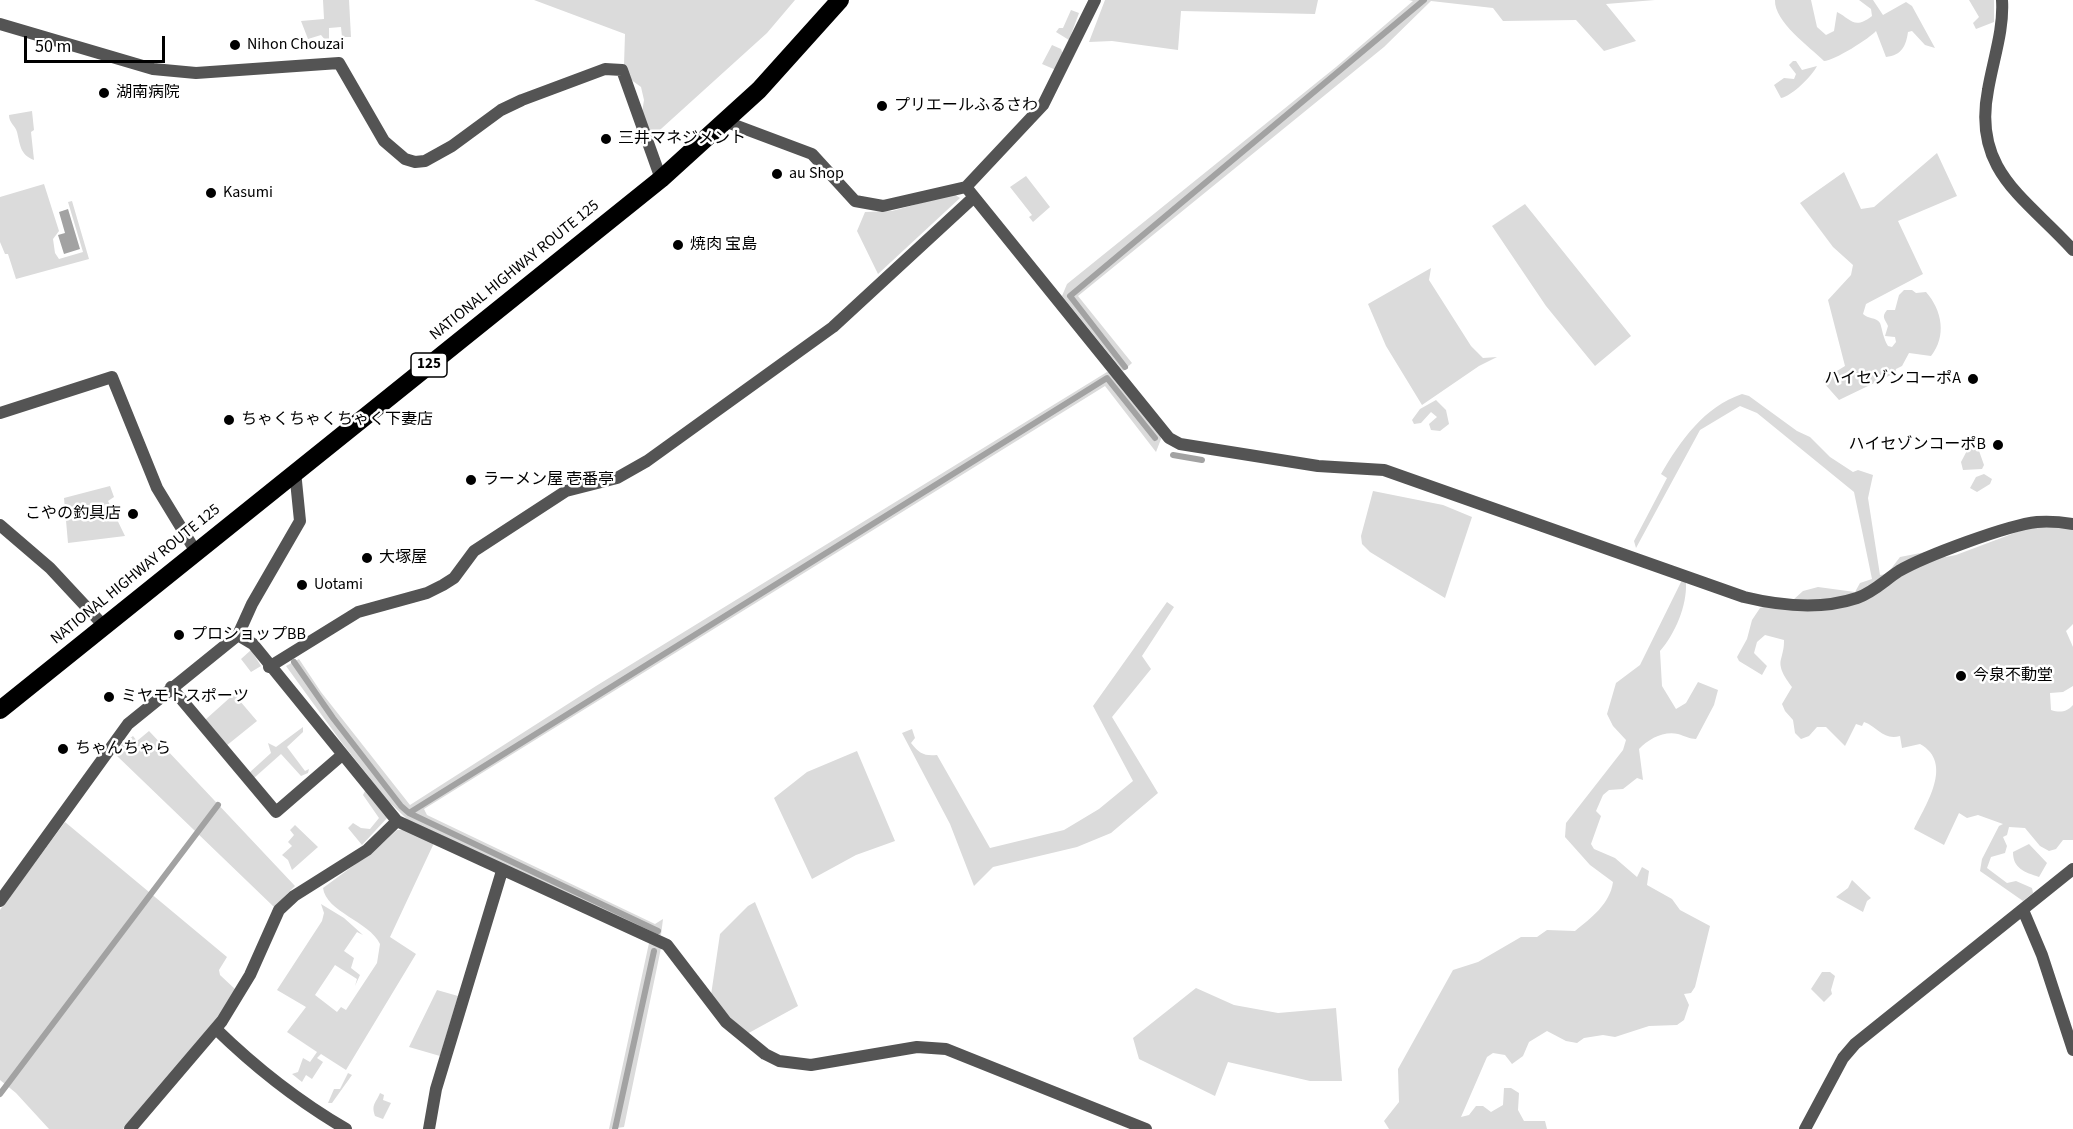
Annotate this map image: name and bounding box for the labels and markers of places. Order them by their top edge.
place label: Nihon Chouzai [247,35,344,55]
marker: Nihon Chouzai [228,38,242,52]
place label: 湖南病院 [116,83,180,103]
marker: 湖南病院 [97,86,111,100]
place label: プリエールふるさわ [894,96,1038,116]
marker: プリエールふるさわ [875,99,889,113]
place label: 三井マネジメント [618,129,746,149]
marker: 三井マネジメント [599,132,613,146]
place label: au Shop [789,164,844,184]
marker: au Shop [770,167,784,181]
place label: Kasumi [223,183,273,203]
marker: Kasumi [204,186,218,200]
place label: 焼肉 宝島 [690,235,757,255]
marker: 焼肉 宝島 [671,238,685,252]
place label: ハイセゾンコーポA [1824,369,1961,389]
marker: ハイセゾンコーポA [1966,372,1980,386]
place label: ちゃくちゃくちゃく下妻店 [241,410,433,430]
marker: ちゃくちゃくちゃく下妻店 [222,413,236,427]
place label: ハイセゾンコーポB [1849,435,1986,455]
marker: ハイセゾンコーポB [1991,438,2005,452]
place label: ラーメン屋 壱番亭 [483,470,614,490]
marker: ラーメン屋 壱番亭 [464,473,478,487]
place label: こやの釣具店 [25,504,121,524]
marker: こやの釣具店 [126,507,140,521]
place label: 大塚屋 [379,548,427,568]
marker: 大塚屋 [360,551,374,565]
place label: Uotami [314,575,363,595]
marker: Uotami [295,578,309,592]
place label: プロショップBB [191,625,306,645]
marker: プロショップBB [172,628,186,642]
place label: 今泉不動堂 [1973,666,2053,686]
marker: 今泉不動堂 [1954,669,1968,683]
place label: ミヤモトスポーツ [121,687,249,707]
marker: ミヤモトスポーツ [102,690,116,704]
place label: ちゃんちゃら [75,739,171,759]
marker: ちゃんちゃら [56,742,70,756]

